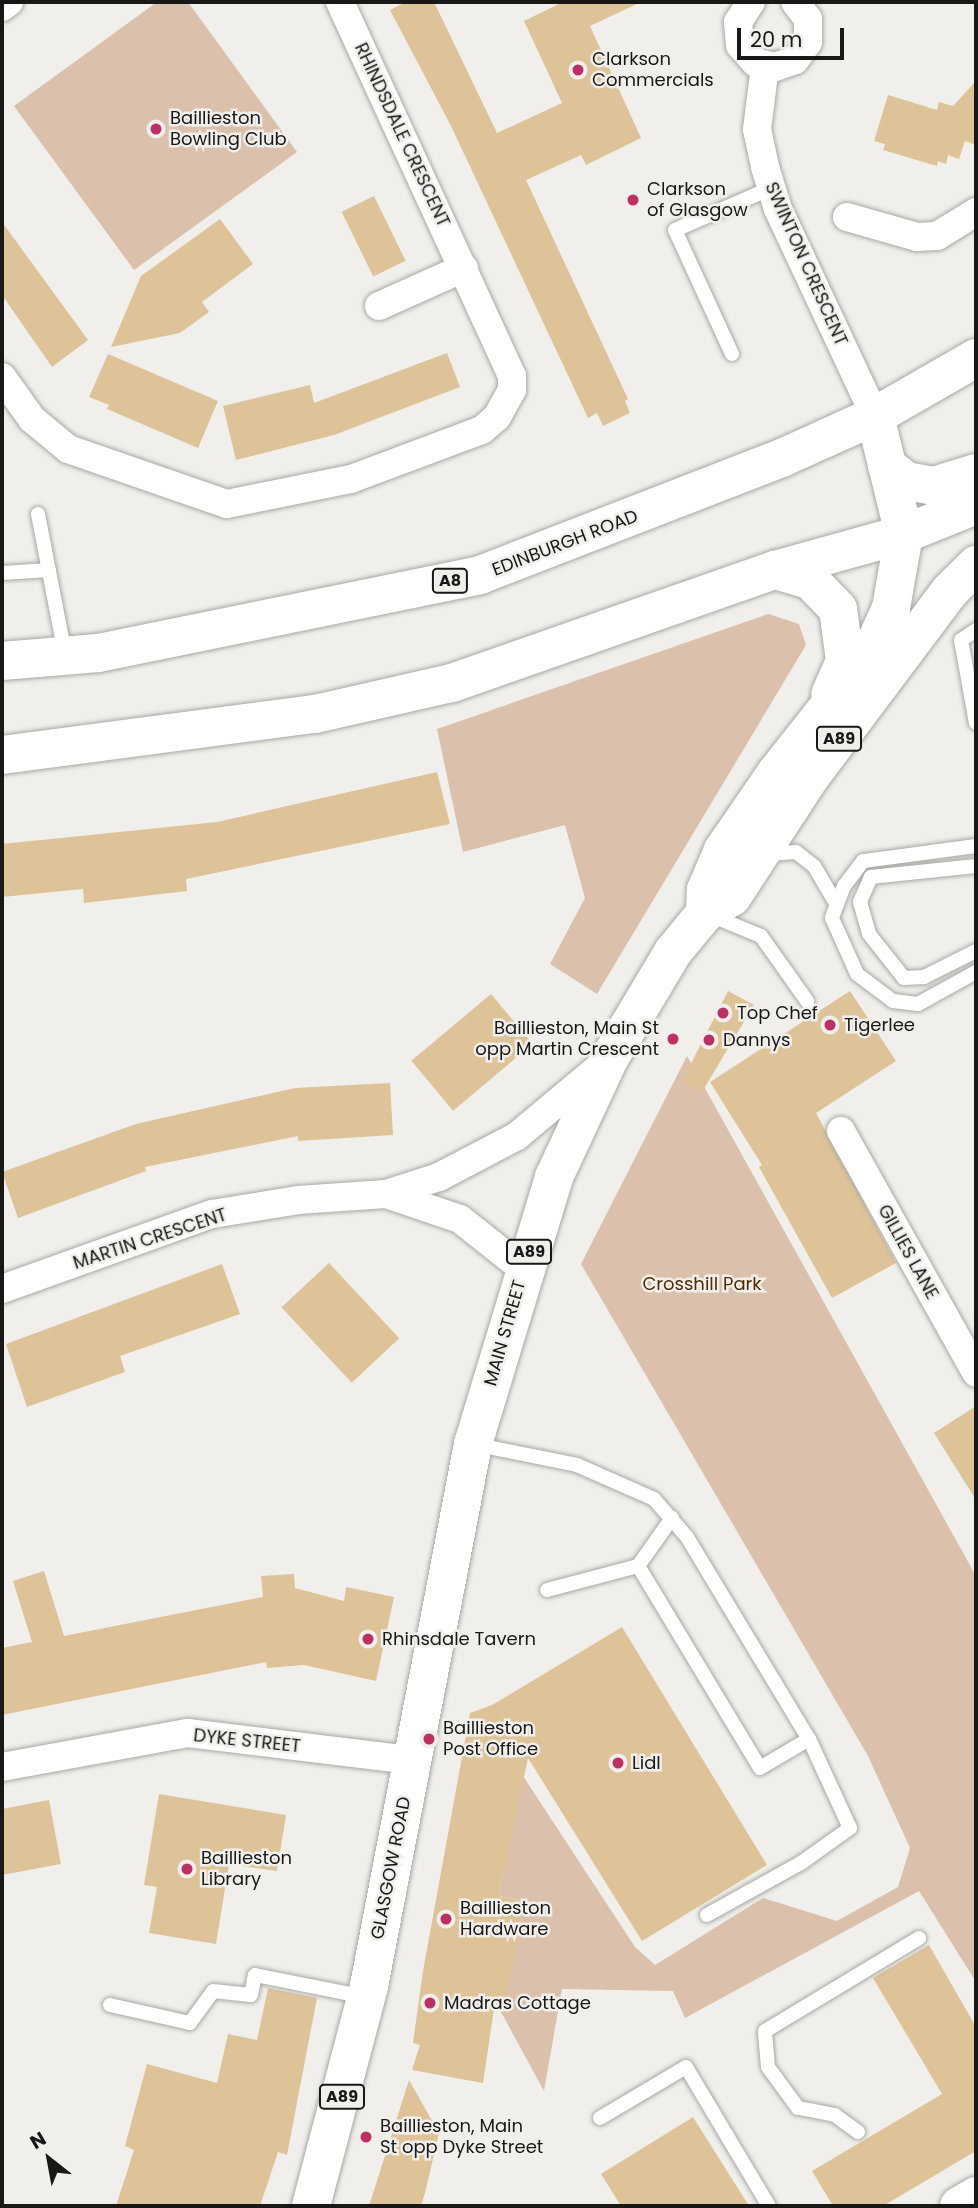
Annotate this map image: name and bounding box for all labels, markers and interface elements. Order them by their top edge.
scale bar [740,14,847,58]
text: 20 m [750,25,803,54]
street label: RHINDSDALE CRESCENT [350,40,454,230]
place label: Clarkson Commercials [592,49,714,92]
marker: Clarkson Commercials [570,62,586,78]
place label: Baillieston Bowling Club [170,108,287,150]
marker: Baillieston Bowling Club [148,121,164,137]
place label: Clarkson of Glasgow [647,179,748,222]
street label: SWINTON CRESCENT [760,179,852,349]
marker: Clarkson of Glasgow [625,192,641,208]
street label: EDINBURGH ROAD [489,505,641,581]
road number: A8 [431,568,469,594]
road number: A89 [814,726,864,752]
place label: Top Chef [737,1002,818,1024]
marker: Top Chef [715,1005,731,1021]
place label: Tigerlee [844,1014,915,1036]
marker: Tigerlee [822,1017,838,1033]
place label: Baillieston, Main St opp Martin Crescent [475,1018,659,1060]
place label: Dannys [723,1029,790,1051]
marker: Baillieston, Main St opp Martin Crescent [665,1031,681,1047]
marker: Dannys [701,1032,717,1048]
street label: GILLIES LANE [873,1201,943,1303]
street label: MARTIN CRESCENT [70,1204,230,1274]
road number: A89 [504,1240,554,1264]
park label: Crosshill Park [642,1273,762,1295]
street label: MAIN STREET [480,1278,530,1388]
place label: Rhinsdale Tavern [382,1628,536,1650]
marker: Rhinsdale Tavern [360,1631,376,1647]
place label: Baillieston Post Office [443,1718,538,1760]
street label: DYKE STREET [192,1725,302,1757]
marker: Baillieston Post Office [421,1731,437,1747]
place label: Lidl [632,1752,661,1774]
marker: Lidl [610,1755,626,1771]
street label: GLASGOW ROAD [367,1795,415,1941]
place label: Baillieston Library [201,1848,292,1890]
marker: Baillieston Library [179,1861,195,1877]
place label: Baillieston Hardware [460,1898,551,1940]
marker: Baillieston Hardware [438,1911,454,1927]
place label: Madras Cottage [444,1992,591,2014]
marker: Madras Cottage [422,1995,438,2011]
road number: A89 [318,2084,366,2110]
place label: Baillieston, Main St opp Dyke Street [380,2116,543,2158]
north arrow [14,2124,84,2194]
text: N [25,2125,51,2156]
marker: Baillieston, Main St opp Dyke Street [358,2129,374,2145]

